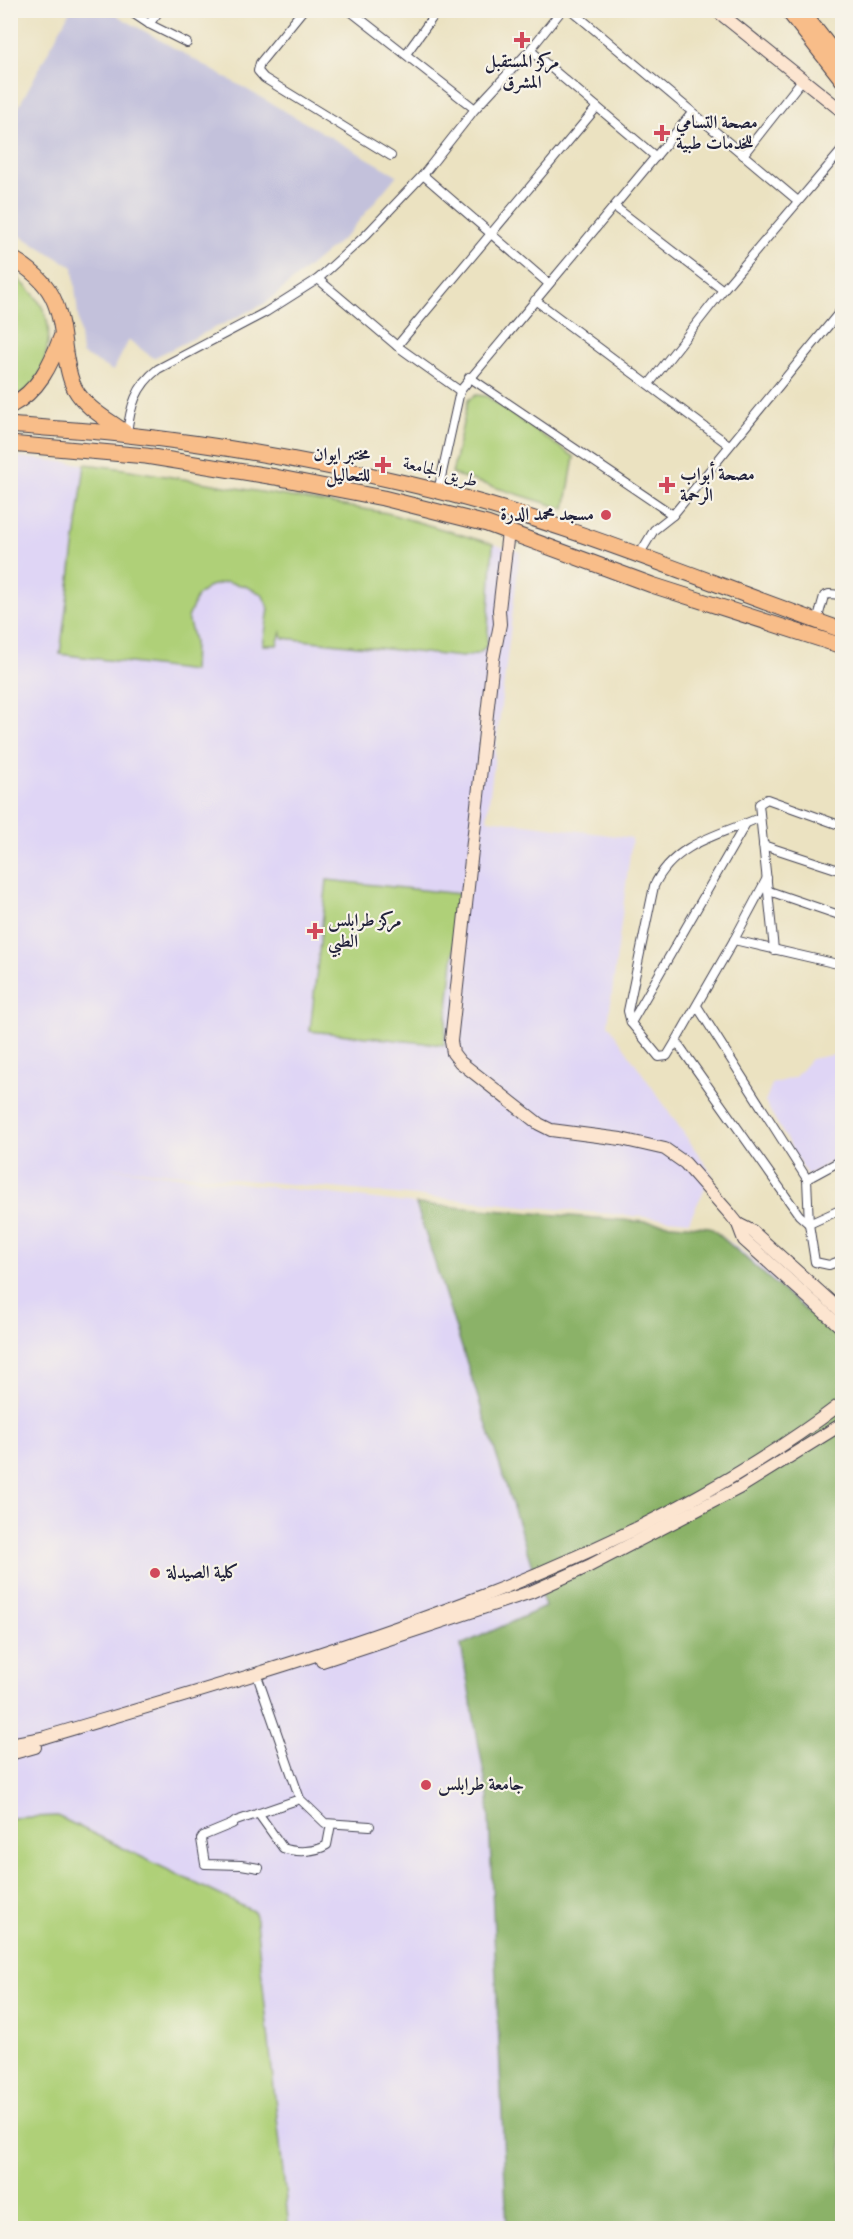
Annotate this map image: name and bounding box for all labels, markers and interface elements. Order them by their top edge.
marker: مركز المستقبل المشرق [513,31,531,49]
place label: مركز المستقبل المشرق [485,51,559,95]
place label: مصحة التسامي للخدمات طبية [675,112,758,156]
marker: مصحة التسامي للخدمات طبية [653,124,671,142]
place label: مختبر ايوان للتحاليل [313,444,371,488]
street label: طريق الجامعة [400,452,480,494]
marker: مختبر ايوان للتحاليل [374,456,392,474]
place label: مصحة أبواب الرحمة [680,461,755,508]
marker: مصحة أبواب الرحمة [658,476,676,494]
place label: مسجد محمد الدرة [500,504,594,527]
marker: مسجد محمد الدرة [599,508,613,522]
place label: مركز طرابلس الطبي [328,910,401,958]
marker: مركز طرابلس الطبي [306,922,324,940]
place label: كلية الصيدلة [166,1562,239,1585]
marker: كلية الصيدلة [148,1566,162,1580]
place label: جامعة طرابلس [438,1774,524,1797]
marker: جامعة طرابلس [419,1778,433,1792]

